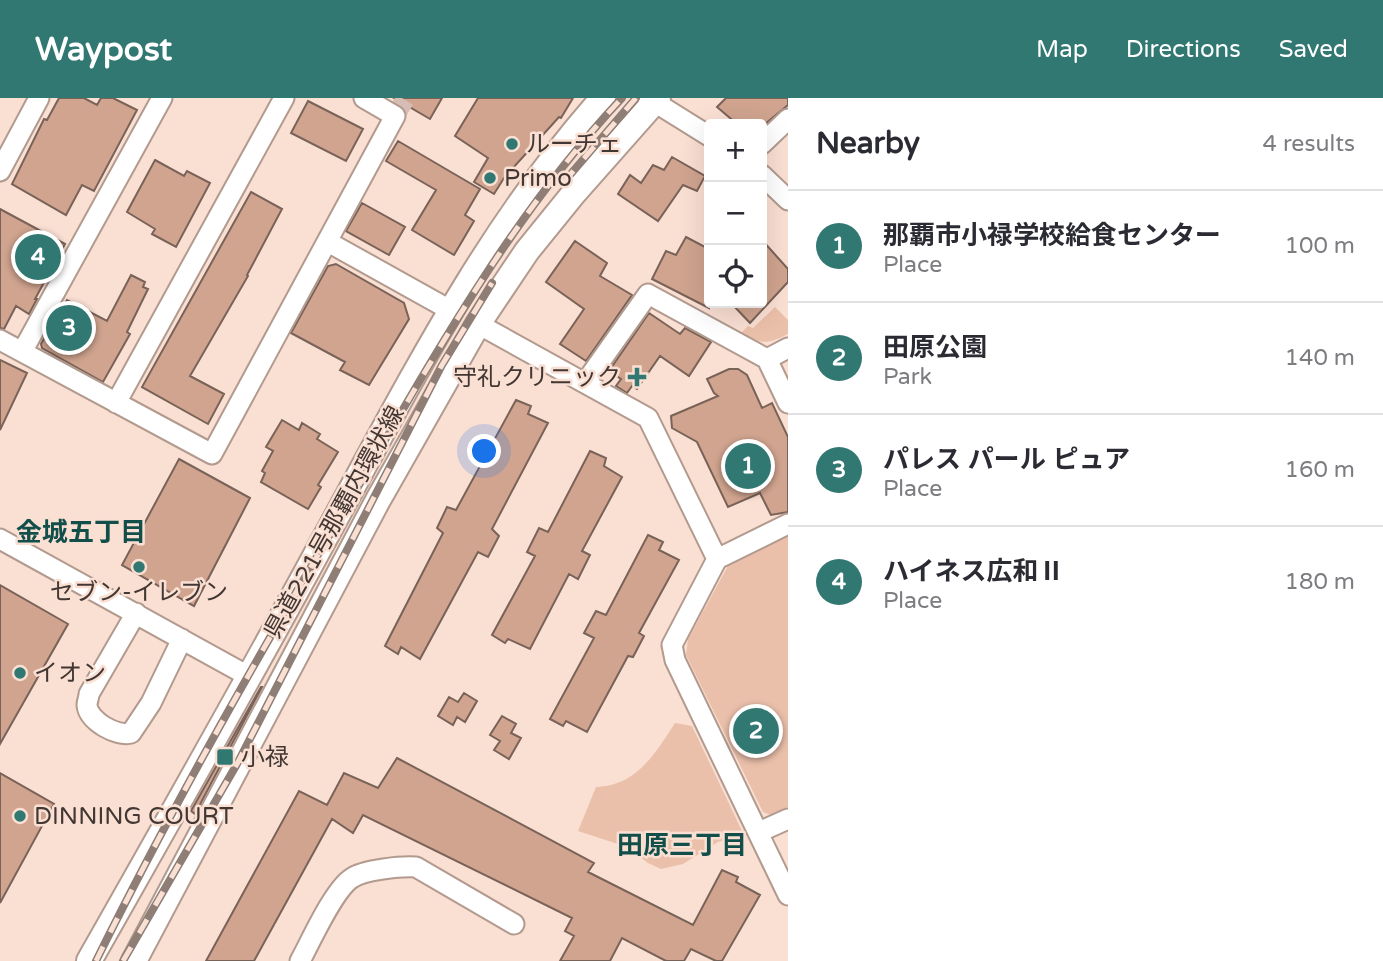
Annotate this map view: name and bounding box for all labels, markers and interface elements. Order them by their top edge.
text: Waypost [35,30,172,69]
text: Map [1036,35,1088,64]
text: Directions [1126,35,1241,64]
text: Saved [1279,35,1348,64]
map controls [704,119,767,308]
button: + [704,119,767,182]
text: Nearby [816,125,920,162]
place label: ルーチェ [526,130,622,159]
text: 4 results [1262,130,1355,158]
marker: ルーチェ [504,136,520,152]
place label: Primo [504,164,572,193]
marker: Primo [482,170,498,186]
button: − [704,182,767,245]
text: 那覇市小禄学校給食センター [883,220,1221,251]
pin: 4 [15,231,61,283]
text: 1 [832,232,846,260]
text: 100 m [1285,232,1355,260]
button: locate [704,245,767,308]
text: Place [883,251,942,279]
pin: 3 [46,302,92,354]
text: 田原公園 [883,332,987,363]
text: 2 [832,344,846,372]
text: 140 m [1285,344,1355,372]
place label: 守礼クリニック [453,363,621,392]
text: Park [883,363,932,391]
marker: 守礼クリニック [627,367,647,387]
street label: 県道221号那覇内環状線 [258,401,410,644]
your location [467,434,501,468]
pin: 1 [725,440,771,492]
text: パレス パール ピュア [883,444,1130,475]
text: 3 [832,456,846,484]
text: 160 m [1285,456,1355,484]
text: Place [883,475,942,503]
district label: 金城五丁目 [16,517,146,548]
text: ハイネス広和Ⅱ [883,556,1064,587]
marker: セブン-イレブン [131,559,147,575]
text: 4 [832,568,846,596]
text: 180 m [1285,568,1355,596]
place label: セブン-イレブン [50,578,228,607]
text: Place [883,587,942,615]
place label: イオン [34,659,106,688]
marker: イオン [12,665,28,681]
pin: 2 [733,705,779,757]
place label: 小禄 [241,743,289,772]
marker: 小禄 [215,747,235,767]
place label: DINNING COURT [34,802,234,831]
marker: DINNING COURT [12,808,28,824]
district label: 田原三丁目 [617,830,747,861]

